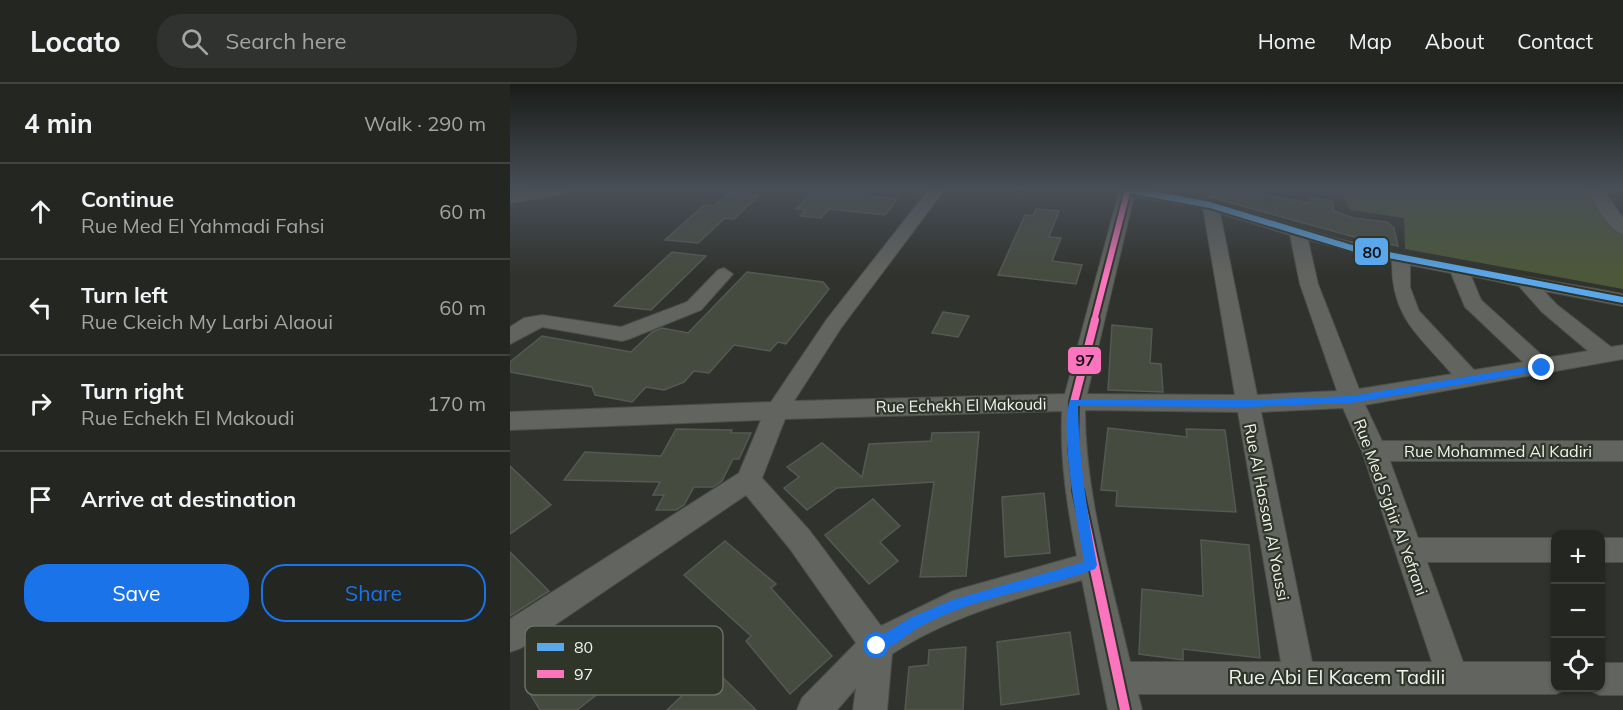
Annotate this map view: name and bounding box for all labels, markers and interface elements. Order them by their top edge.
search box [157,14,577,68]
text: Locato [30,24,121,59]
icon: search [178,25,211,58]
text: Search here [226,27,346,55]
text: Home [1258,28,1316,54]
text: Map [1349,28,1392,54]
text: About [1425,28,1484,54]
text: Contact [1517,28,1593,54]
text: 4 min [24,107,93,140]
text: Walk · 290 m [364,111,486,136]
text: Continue [81,185,174,213]
icon: ahead [24,195,57,228]
text: 60 m [439,199,486,224]
text: Rue Med El Yahmadi Fahsi [81,213,325,238]
line badge: 80 [1354,237,1389,266]
text: 80 [1362,242,1382,262]
text: Turn left [81,281,168,309]
icon: left [24,291,57,324]
text: 60 m [439,295,486,320]
text: Rue Ckeich My Larbi Alaoui [81,309,333,334]
line badge: 97 [1067,346,1102,375]
text: 97 [1075,350,1095,370]
route end [1528,354,1554,380]
text: Turn right [81,377,184,405]
icon: right [24,387,57,420]
text: 170 m [427,391,486,416]
street label: Rue Echekh El Makoudi [875,394,1047,416]
text: Rue Echekh El Makoudi [81,405,295,430]
street label: Rue Med S'ghir Al Yefrani [1350,416,1432,598]
street label: Rue Al Hassan Al Youssi [1240,422,1294,602]
street label: Rue Mohammed Al Kadiri [1404,441,1592,461]
icon: arrive [24,483,57,516]
text: Arrive at destination [81,485,296,513]
map controls [1551,530,1605,692]
button: + [1551,530,1605,584]
button: Save [24,564,249,622]
button: Share [261,564,486,622]
button: − [1551,584,1605,638]
legend [525,626,723,695]
route start [863,632,889,658]
text: 80 [574,637,593,657]
button: locate [1551,638,1605,692]
text: 97 [574,664,593,684]
street label: Rue Abi El Kacem Tadili [1229,664,1445,689]

